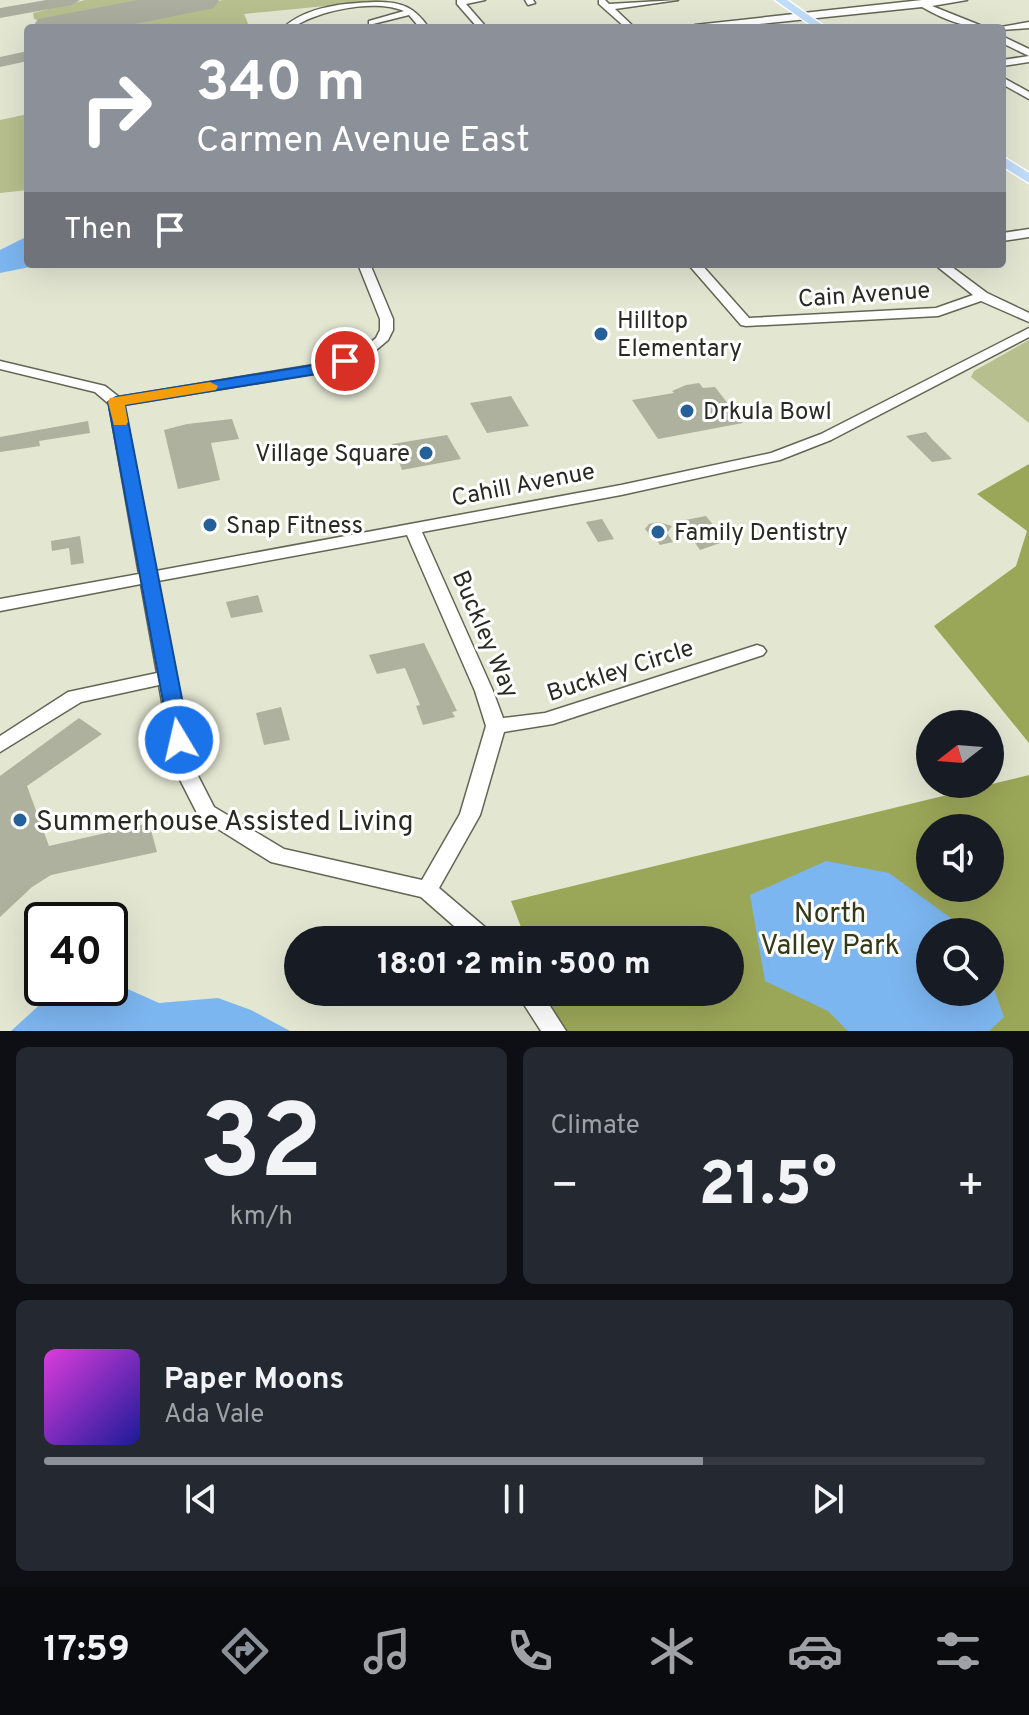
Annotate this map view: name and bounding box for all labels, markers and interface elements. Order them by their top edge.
text: 340 m [196,50,365,120]
icon: right [64,56,168,160]
text: Carmen Avenue East [196,119,530,165]
icon: arrive [148,208,192,252]
text: Then [64,212,132,249]
street label: Cain Avenue [797,276,931,316]
place label: Hilltop Elementary [617,307,742,365]
marker: Hilltop Elementary [592,325,610,343]
pin [311,327,379,395]
icon: arrive [323,339,367,383]
place label: Drkula Bowl [703,398,832,428]
marker: Drkula Bowl [678,402,696,420]
place label: Village Square [255,440,410,470]
marker: Village Square [417,444,435,462]
street label: Cahill Avenue [449,457,598,515]
place label: Snap Fitness [226,512,363,542]
marker: Snap Fitness [201,516,219,534]
place label: Family Dentistry [674,519,848,549]
marker: Family Dentistry [649,523,667,541]
street label: Buckley Way [444,567,524,703]
street label: Buckley Circle [543,634,698,710]
position arrow [137,698,221,782]
north arrow [916,710,1004,798]
map controls [916,710,1004,1006]
place label: Summerhouse Assisted Living [36,805,413,841]
marker: Summerhouse Assisted Living [11,811,29,829]
button: sound [916,814,1004,902]
park label: North Valley Park [760,897,900,965]
speed limit sign: 40 [24,902,128,1006]
button: search [916,918,1004,1006]
text: 18:01 · 2 min · 500 m [377,947,651,984]
text: 32 [199,1083,323,1215]
text: Climate [551,1110,640,1143]
text: 21.5° [699,1150,837,1226]
text: − [551,1160,579,1216]
text: + [957,1160,985,1216]
text: km/h [230,1201,293,1234]
text: Paper Moons [164,1362,344,1399]
text: Ada Vale [164,1399,264,1432]
icon: previous [179,1477,223,1521]
icon: pause [492,1477,536,1521]
icon: next [806,1477,850,1521]
icon: directions [217,1623,273,1679]
icon: music [359,1623,415,1679]
icon: phone [502,1623,558,1679]
icon: climate [644,1623,700,1679]
icon: car [787,1623,843,1679]
icon: filters [930,1623,986,1679]
text: 17:59 [43,1628,130,1674]

